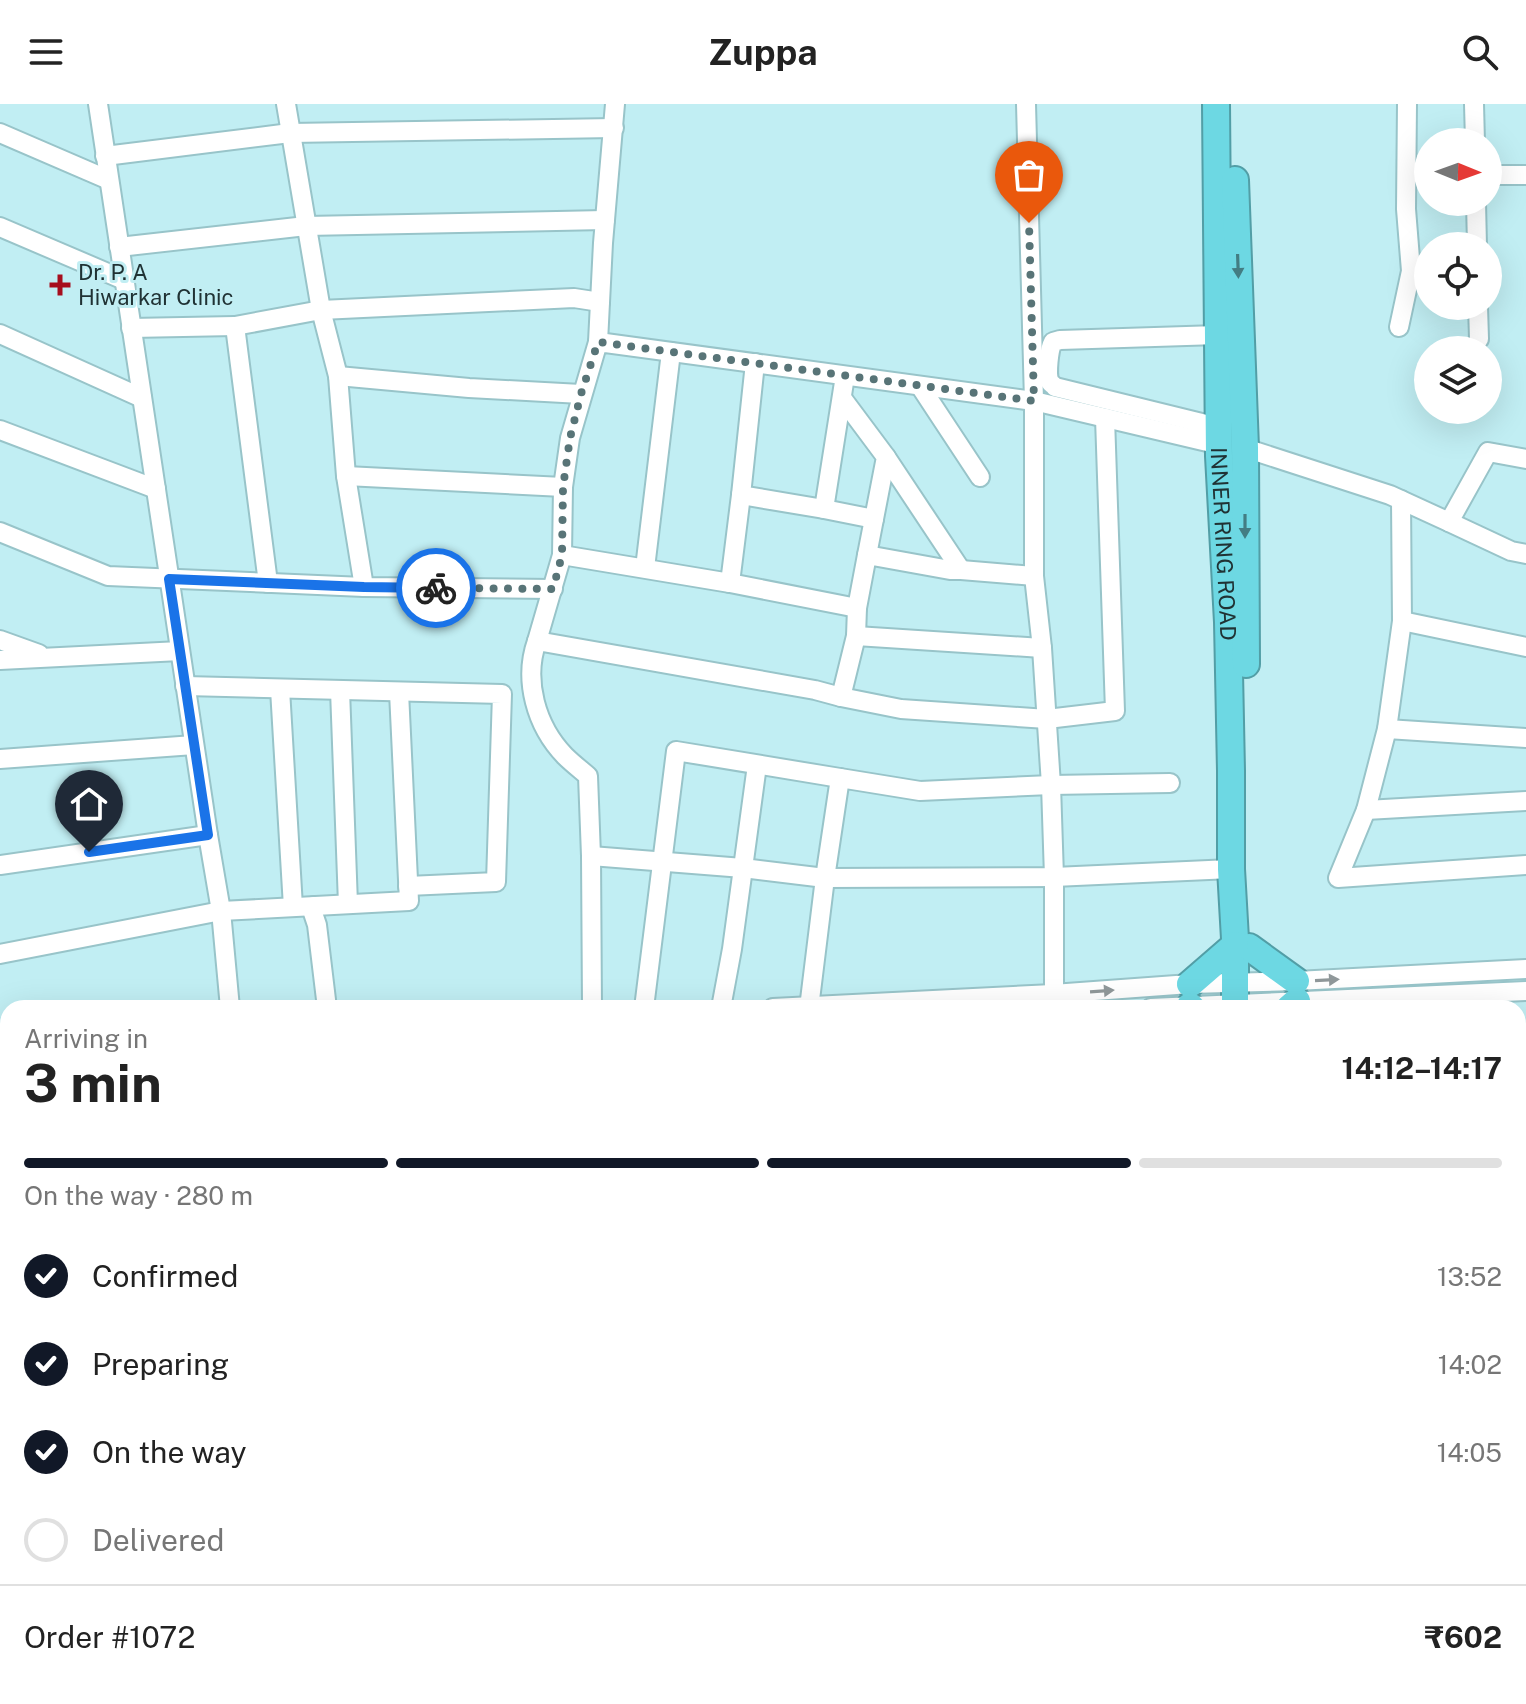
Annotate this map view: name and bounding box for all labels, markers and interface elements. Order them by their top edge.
icon: menu [24,30,68,74]
icon: search [1458,30,1502,74]
text: Zuppa [708,31,818,73]
north arrow [1414,128,1502,216]
map controls [1414,128,1502,424]
pin [995,141,1063,223]
icon: bag [1007,153,1051,197]
button: locate [1414,232,1502,320]
one-way arrow [1232,254,1245,279]
place label: Dr. P. A Hiwarkar Clinic [78,259,234,310]
marker: Dr. P. A Hiwarkar Clinic [49,274,71,296]
button: layers [1414,336,1502,424]
street label: INNER RING ROAD [1206,447,1241,641]
one-way arrow [1239,514,1251,539]
courier [396,548,476,628]
icon: bike [414,566,458,610]
pin [55,770,123,852]
icon: home [67,782,111,826]
one-way arrow [1315,973,1340,986]
one-way arrow [1090,984,1115,997]
text: Arriving in [24,1023,148,1054]
text: 14:12–14:17 [1342,1050,1502,1086]
text: 3 min [24,1053,162,1114]
text: On the way · 280 m [24,1180,253,1211]
icon: check [24,1254,68,1298]
text: Confirmed [92,1258,238,1294]
text: 13:52 [1437,1261,1502,1292]
icon: check [24,1342,68,1386]
text: Preparing [92,1346,229,1382]
text: 14:02 [1438,1349,1502,1380]
icon: check [24,1430,68,1474]
text: On the way [92,1434,246,1470]
text: 14:05 [1437,1437,1502,1468]
text: Delivered [92,1522,224,1558]
text: Order #1072 [24,1619,195,1655]
text: ₹602 [1425,1619,1502,1655]

